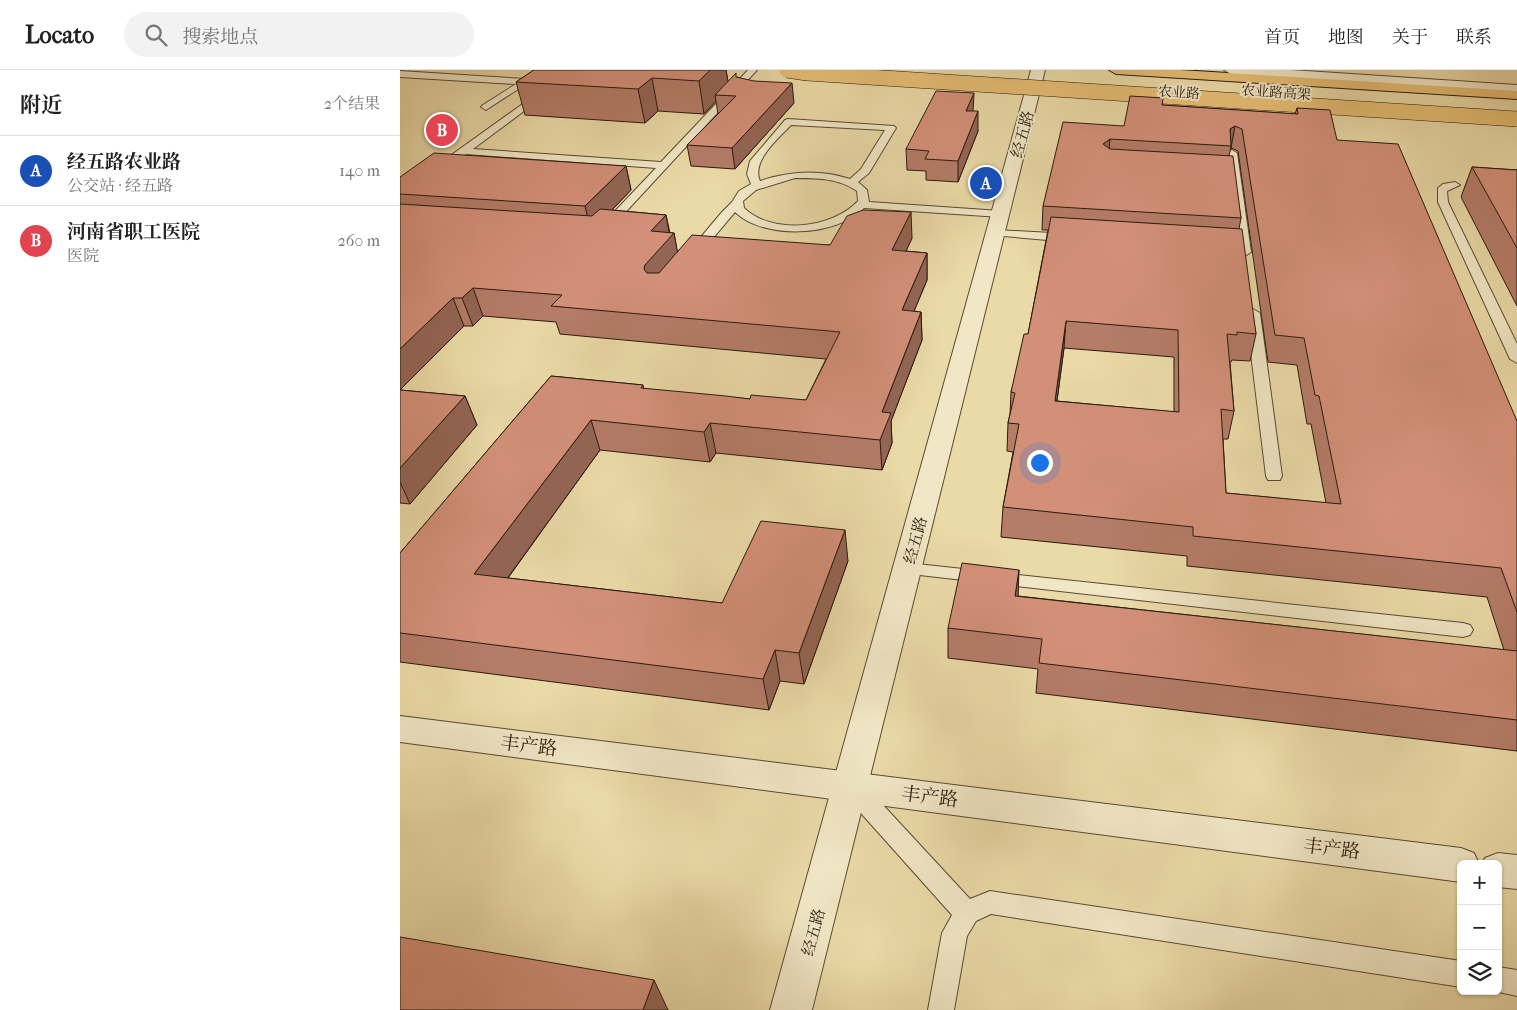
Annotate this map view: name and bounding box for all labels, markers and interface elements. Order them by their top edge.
search box [124,12,474,57]
text: Locato [25,21,94,49]
icon: search [142,21,170,49]
text: 搜索地点 [182,26,258,48]
text: 首页 [1264,27,1300,48]
text: 地图 [1328,27,1364,48]
text: 关于 [1392,27,1428,48]
text: 联系 [1456,27,1492,48]
street label: 农业路高架 [1240,82,1311,103]
street label: 农业路 [1157,83,1201,102]
text: 附近 [20,93,62,117]
text: 2个结果 [324,94,380,113]
street label: 经五路 [1007,108,1038,160]
pin: B [426,111,458,149]
text: 经五路农业路 [67,151,181,173]
text: A [31,161,41,180]
text: 140 m [339,161,380,180]
pin: A [970,164,1002,202]
text: 公交站 · 经五路 [67,176,173,195]
text: 河南省职工医院 [67,221,200,243]
text: B [31,231,41,250]
text: 260 m [338,231,380,250]
text: 医院 [67,246,99,265]
your location [1027,450,1053,476]
street label: 经五路 [900,514,931,566]
street label: 丰产路 [499,732,559,760]
street label: 丰产路 [900,783,960,811]
street label: 丰产路 [1302,835,1362,863]
map controls [1457,860,1502,995]
button: + [1457,860,1502,905]
button: − [1457,905,1502,950]
street label: 经五路 [798,906,829,958]
button: layers [1457,950,1502,995]

